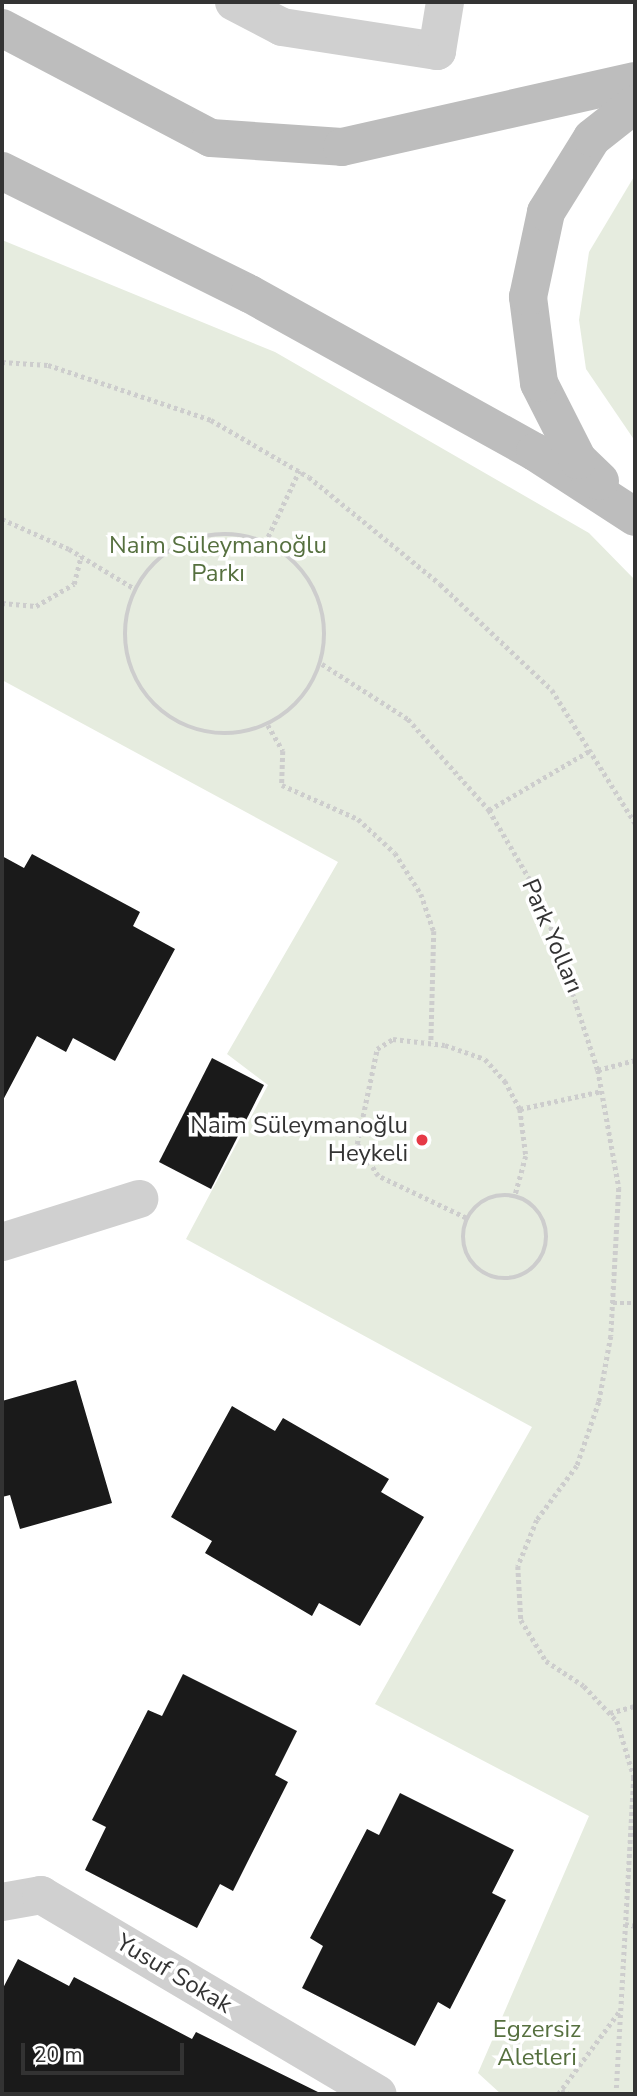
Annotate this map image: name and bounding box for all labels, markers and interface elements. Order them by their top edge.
park label: Naim Süleymanoğlu Parkı [109,532,327,588]
street label: Park Yolları [515,875,589,997]
place label: Naim Süleymanoğlu Heykeli [190,1112,408,1168]
marker: Naim Süleymanoğlu Heykeli [414,1132,430,1148]
street label: Yusuf Sokak [111,1928,237,2020]
park label: Egzersiz Aletleri [493,2016,581,2072]
scale bar [24,2030,187,2074]
text: 20 m [34,2041,83,2069]

